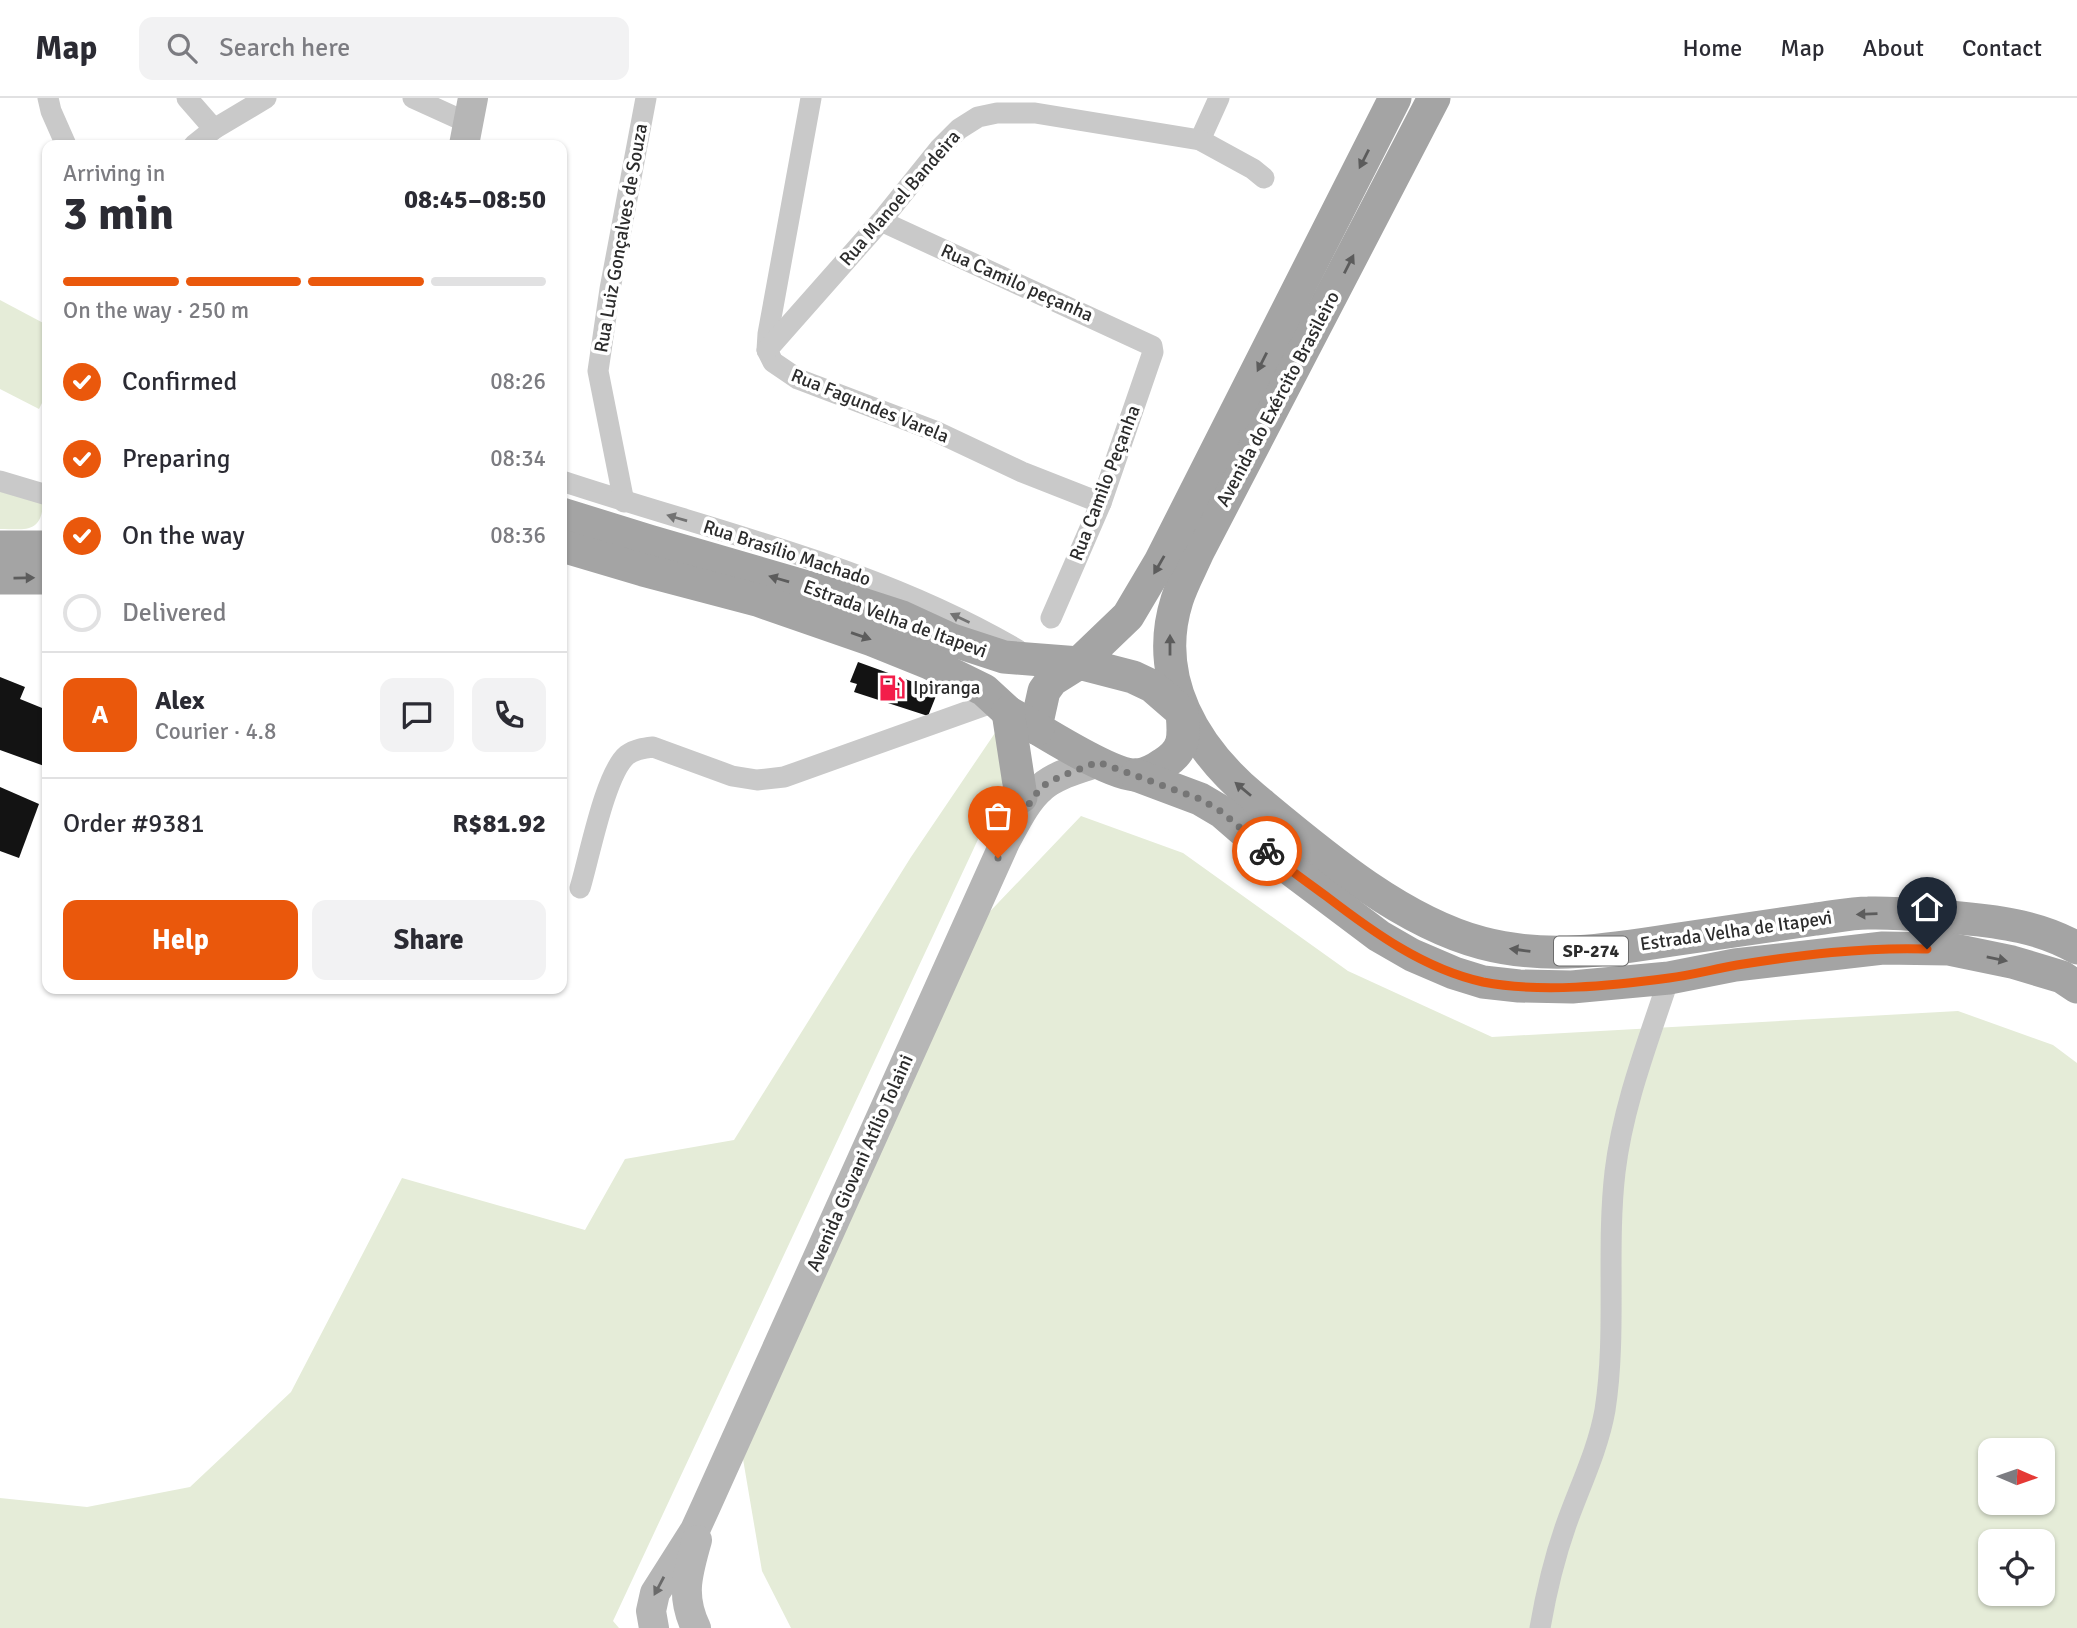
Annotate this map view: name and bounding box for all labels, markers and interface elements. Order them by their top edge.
search box [139,17,629,80]
text: Map [35,28,97,69]
icon: search [163,29,201,67]
text: Search here [219,32,350,64]
text: Home [1682,33,1742,63]
text: Map [1780,33,1825,63]
text: About [1863,33,1924,63]
text: Contact [1962,33,2042,63]
street label: Rua Luiz Gonçalves de Souza [589,122,653,354]
street label: Rua Manoel Bandeira [834,125,966,271]
one-way arrow [1359,149,1370,169]
text: Arriving in [63,159,165,188]
text: 08:45–08:50 [404,184,546,216]
text: 3 min [63,186,174,242]
street label: Rua Camilo peçanha [937,239,1097,327]
one-way arrow [1343,254,1355,274]
street label: Avenida do Exército Brasileiro [1211,287,1345,511]
text: On the way · 250 m [63,296,249,325]
one-way arrow [1256,352,1267,372]
icon: check [63,363,101,401]
street label: Rua Fagundes Varela [788,363,952,449]
text: Confirmed [122,366,237,398]
text: 08:26 [490,367,546,396]
street label: Rua Camilo Peçanha [1064,402,1146,564]
icon: check [63,440,101,478]
text: Preparing [122,443,230,475]
text: 08:34 [490,444,546,473]
one-way arrow [666,512,687,522]
street label: Rua Brasílio Machado [700,515,874,591]
icon: check [63,517,101,555]
text: On the way [122,520,245,552]
text: 08:36 [490,521,546,550]
one-way arrow [1153,555,1165,574]
one-way arrow [13,572,35,584]
one-way arrow [769,573,790,583]
street label: Estrada Velha de Itapevi [800,575,990,663]
text: Delivered [122,597,227,629]
one-way arrow [950,613,970,624]
one-way arrow [851,631,872,642]
one-way arrow [1164,634,1176,656]
fuel station icon: Ipiranga [877,673,907,703]
place label: Ipiranga [913,676,980,700]
button: chat [380,678,454,752]
button: phone [472,678,546,752]
text: Alex [155,685,205,717]
text: A [92,699,108,731]
text: Courier · 4.8 [155,717,276,746]
one-way arrow [1234,782,1251,797]
pin [968,786,1028,858]
icon: bag [979,797,1017,835]
text: Order #9381 [63,808,204,840]
text: R$81.92 [452,808,546,840]
courier [1232,816,1302,886]
icon: bike [1248,832,1286,870]
pin [1897,877,1957,949]
icon: home [1908,888,1946,926]
button: Help [63,900,298,980]
button: Share [312,900,546,980]
street label: Estrada Velha de Itapevi [1638,906,1834,956]
one-way arrow [1856,908,1878,919]
road number: SP-274 [1554,936,1628,966]
one-way arrow [1509,944,1531,955]
one-way arrow [1986,954,2008,965]
street label: Avenida Giovani Atílio Tolaini [801,1051,919,1275]
north arrow [1978,1438,2054,1516]
map controls [1978,1438,2055,1606]
button: locate [1978,1529,2055,1606]
one-way arrow [654,1576,666,1596]

